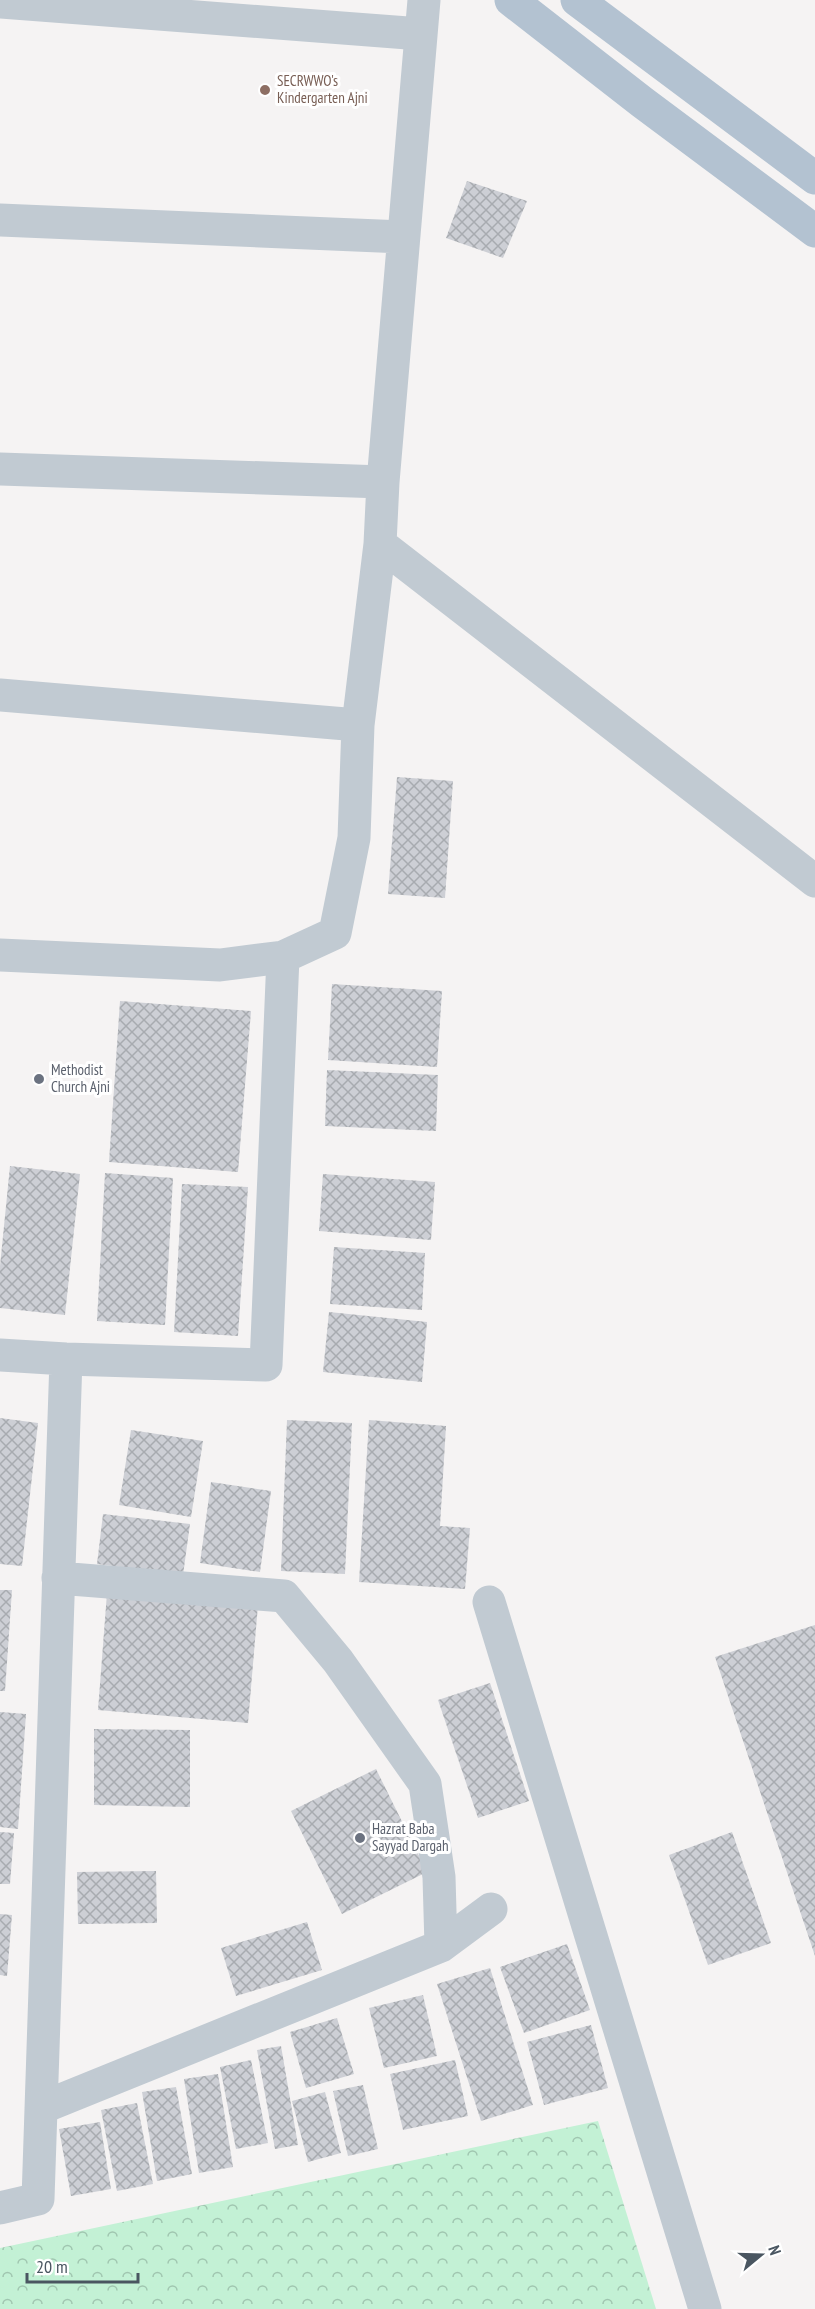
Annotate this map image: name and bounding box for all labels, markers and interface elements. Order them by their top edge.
place label: SECRWWO's Kindergarten Ajni [277,71,368,107]
marker: SECRWWO's Kindergarten Ajni [258,83,272,97]
place label: Methodist Church Ajni [51,1060,110,1096]
marker: Methodist Church Ajni [32,1072,46,1086]
place label: Hazrat Baba Sayyad Dargah [372,1819,449,1855]
marker: Hazrat Baba Sayyad Dargah [353,1831,367,1845]
north arrow [731,2225,791,2285]
text: N [764,2243,786,2257]
scale bar [27,2246,138,2284]
text: 20 m [36,2255,68,2278]

